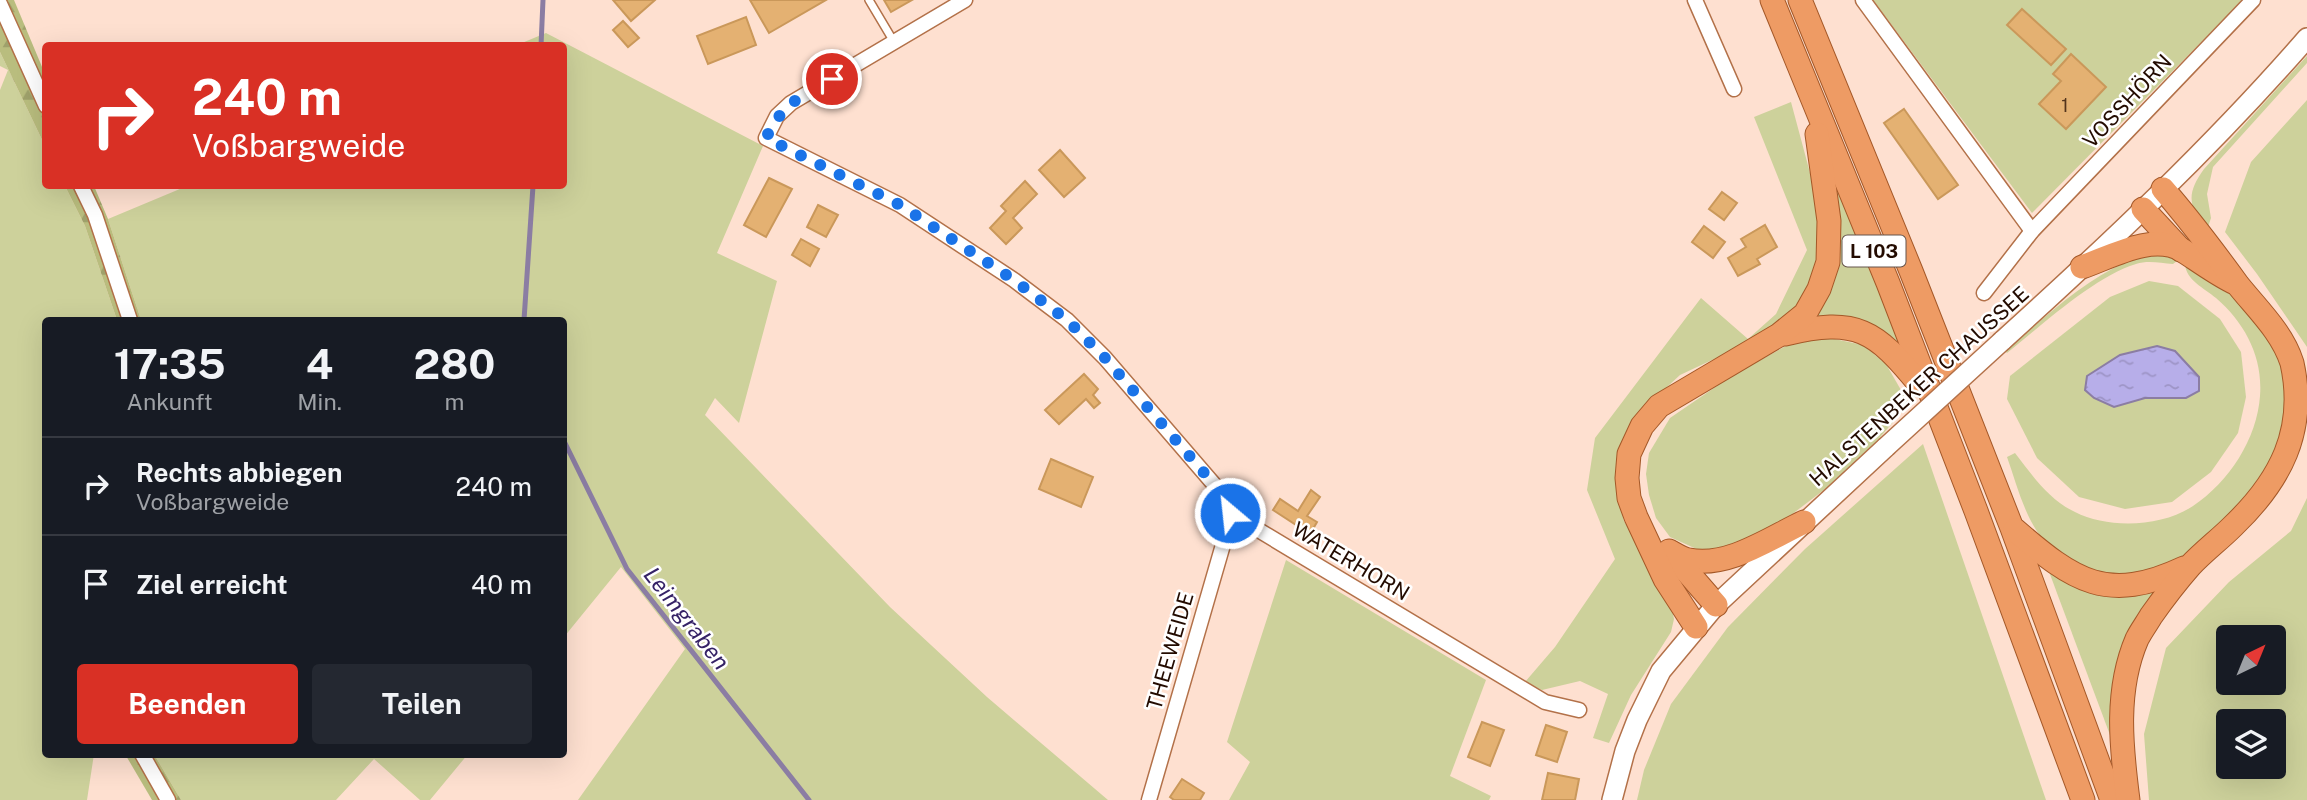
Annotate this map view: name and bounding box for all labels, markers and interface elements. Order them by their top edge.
pin [802,49,862,109]
street label: VOSSHÖRN [2077,49,2177,153]
icon: arrive [813,60,851,98]
text: 240 m [192,68,342,126]
icon: right [77,70,168,161]
house number: 1 [2061,95,2069,116]
text: Voßbargweide [192,127,405,164]
road number: L 103 [1842,235,1906,266]
street label: HALSTENBEKER CHAUSSEE [1804,281,2034,491]
text: 17:35 [114,339,226,388]
text: 4 [306,339,333,388]
text: 280 [414,339,495,388]
text: Ankunft [127,388,213,415]
text: Min. [297,388,342,415]
text: m [444,388,464,415]
text: Rechts abbiegen [136,457,342,488]
icon: right [77,467,115,505]
text: 240 m [455,471,532,502]
position arrow [1193,476,1267,550]
text: Voßbargweide [136,488,289,515]
street label: WATERHORN [1288,516,1414,606]
water label: Leimgraben [639,561,735,675]
icon: arrive [77,565,115,603]
text: Ziel erreicht [136,569,288,600]
text: 40 m [471,569,532,600]
street label: THEEWEIDE [1141,589,1199,713]
north arrow [2216,625,2286,695]
map controls [2216,625,2286,779]
button: Beenden [77,664,298,744]
button: Teilen [312,664,532,744]
button: layers [2216,709,2286,779]

